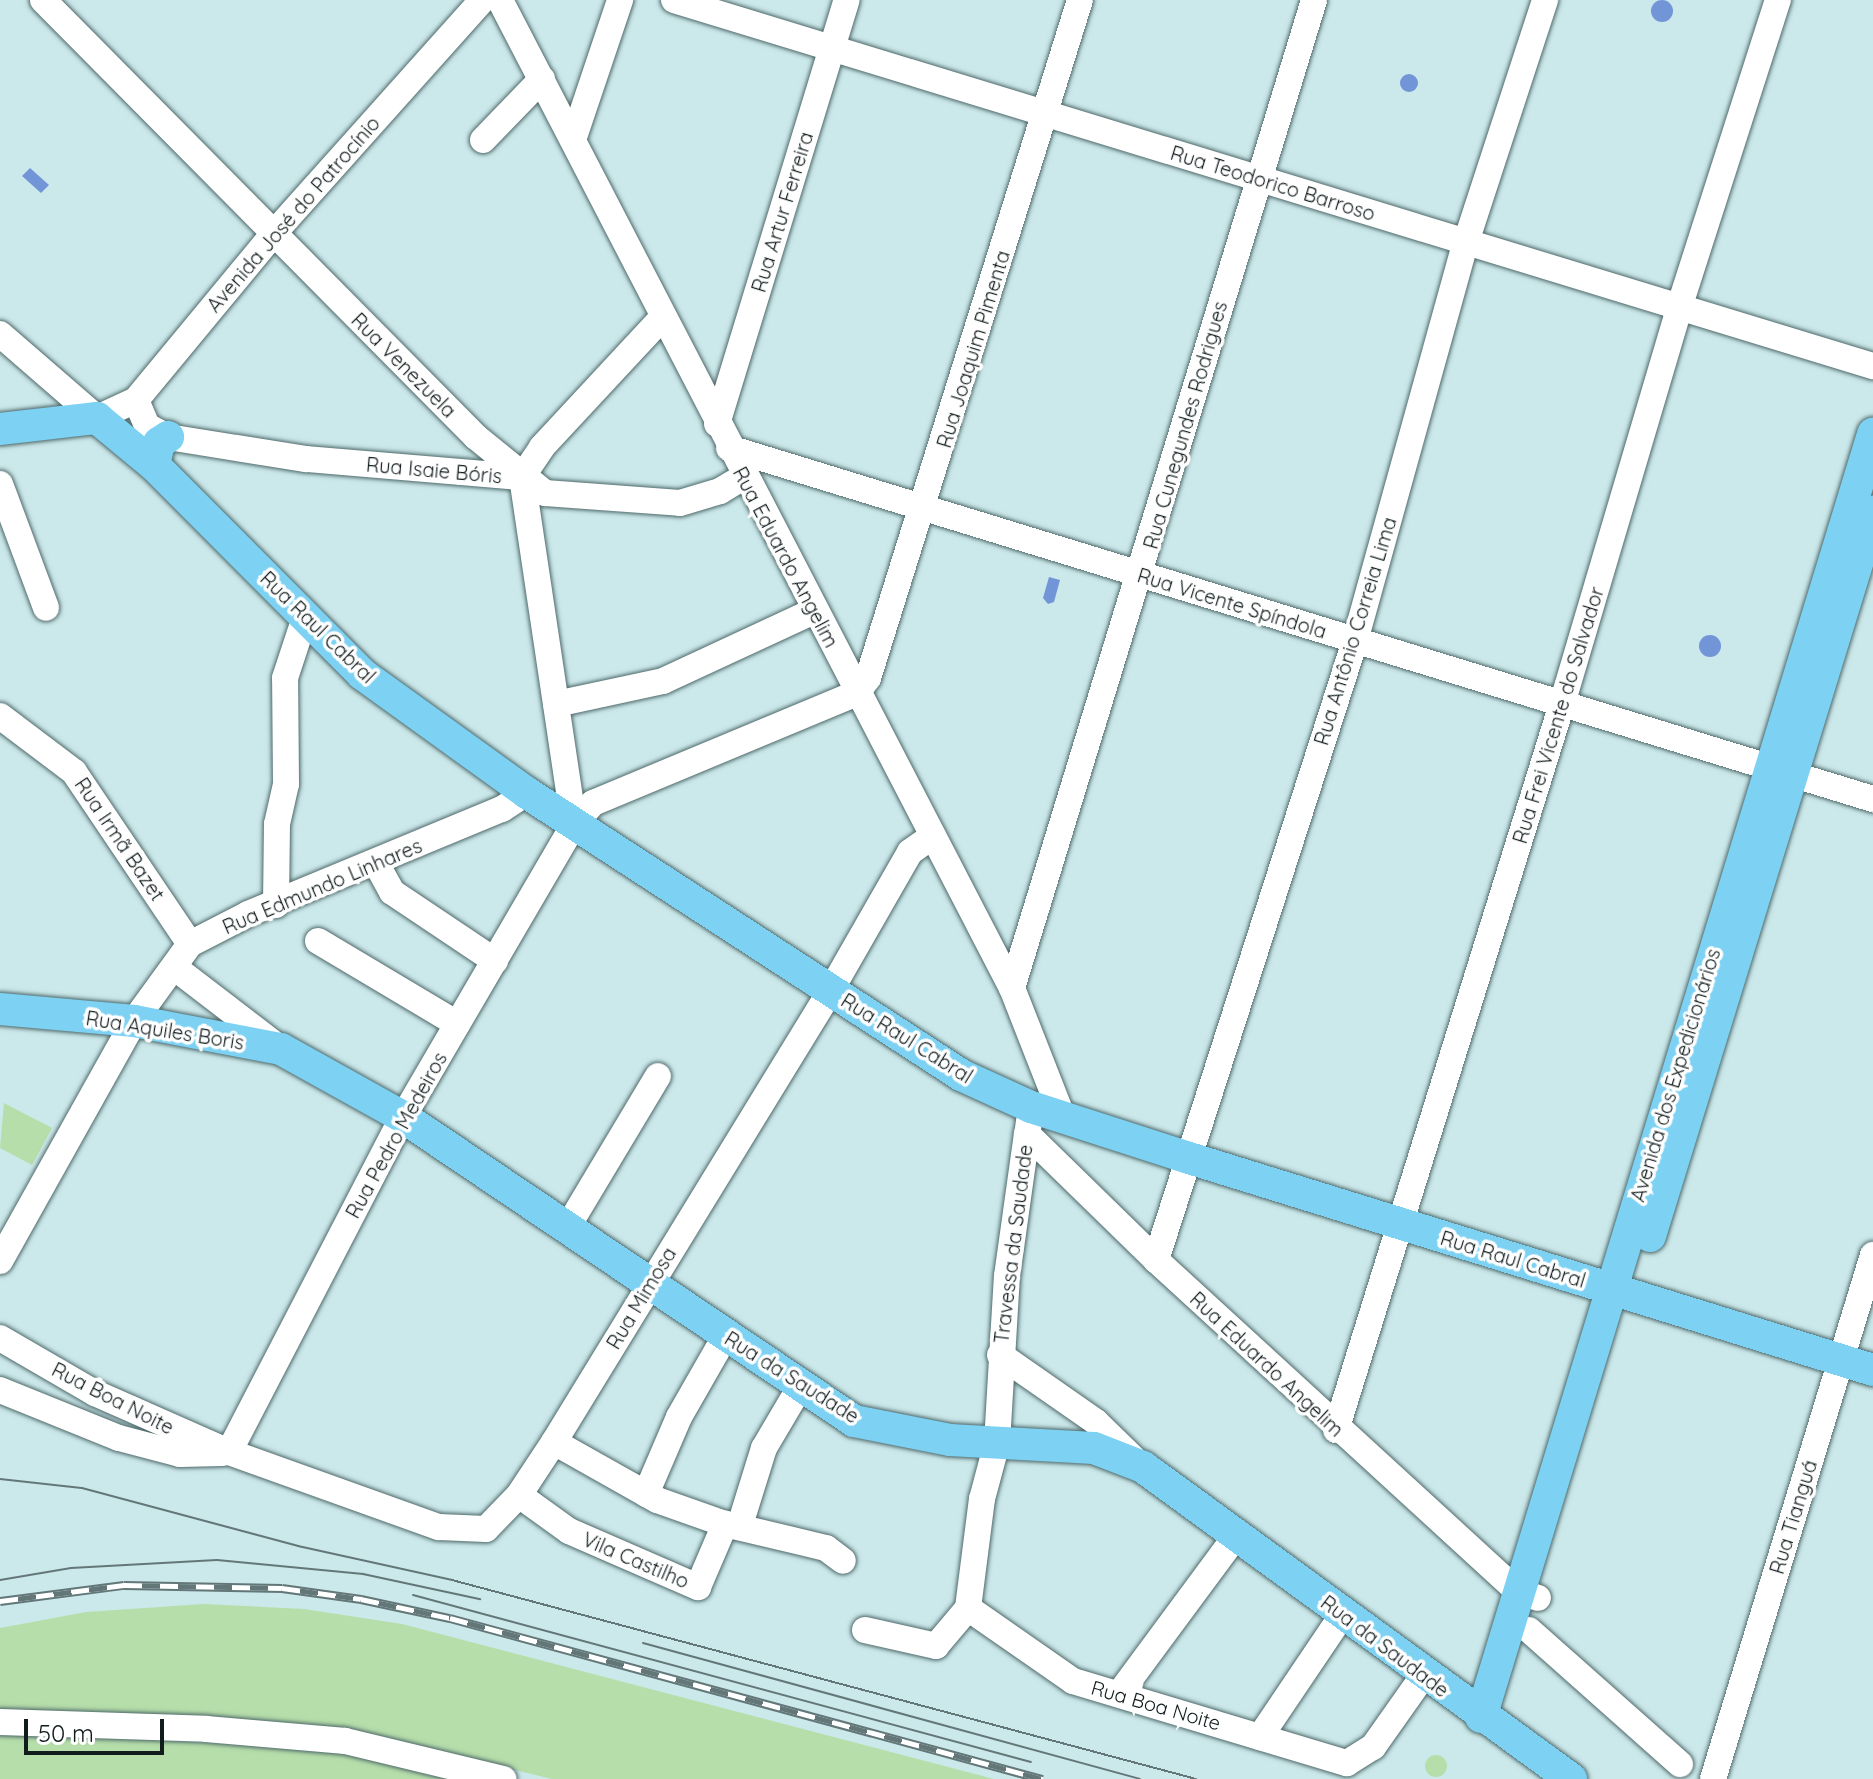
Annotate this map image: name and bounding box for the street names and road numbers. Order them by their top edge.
street label: Avenida José do Patrocínio [201,111,385,317]
street label: Rua Artur Ferreira [746,129,818,295]
street label: Rua Teodorico Barroso [1168,140,1378,226]
street label: Rua Joaquim Pimenta [931,247,1015,451]
street label: Rua Cunegundes Rodrigues [1138,298,1232,552]
street label: Rua Venezuela [347,308,461,422]
street label: Rua Isaie Bóris [365,452,503,488]
street label: Rua Eduardo Angelim [728,463,844,651]
street label: Rua Antônio Correia Lima [1309,514,1401,748]
street label: Rua Vicente Spíndola [1135,563,1329,643]
street label: Rua Raul Cabral [256,566,380,688]
street label: Rua Frei Vicente do Salvador [1507,584,1609,846]
street label: Rua Irmã Bazet [70,773,170,905]
street label: Rua Edmundo Linhares [219,833,425,939]
street label: Avenida dos Expedicionários [1625,946,1725,1204]
street label: Rua Raul Cabral [837,988,977,1088]
street label: Rua Aquiles Boris [84,1006,246,1054]
street label: Rua Pedro Medeiros [340,1048,452,1222]
street label: Travessa da Saudade [989,1143,1037,1345]
street label: Rua Raul Cabral [1438,1226,1588,1292]
street label: Rua Mimosa [601,1243,681,1353]
street label: Rua Eduardo Angelim [1185,1287,1349,1441]
street label: Rua da Saudade [720,1326,864,1428]
street label: Rua Boa Noite [48,1357,178,1439]
street label: Rua Tianguá [1764,1457,1822,1577]
street label: Vila Castilho [579,1527,693,1593]
street label: Rua da Saudade [1316,1590,1454,1702]
street label: Rua Boa Noite [1088,1675,1224,1735]

